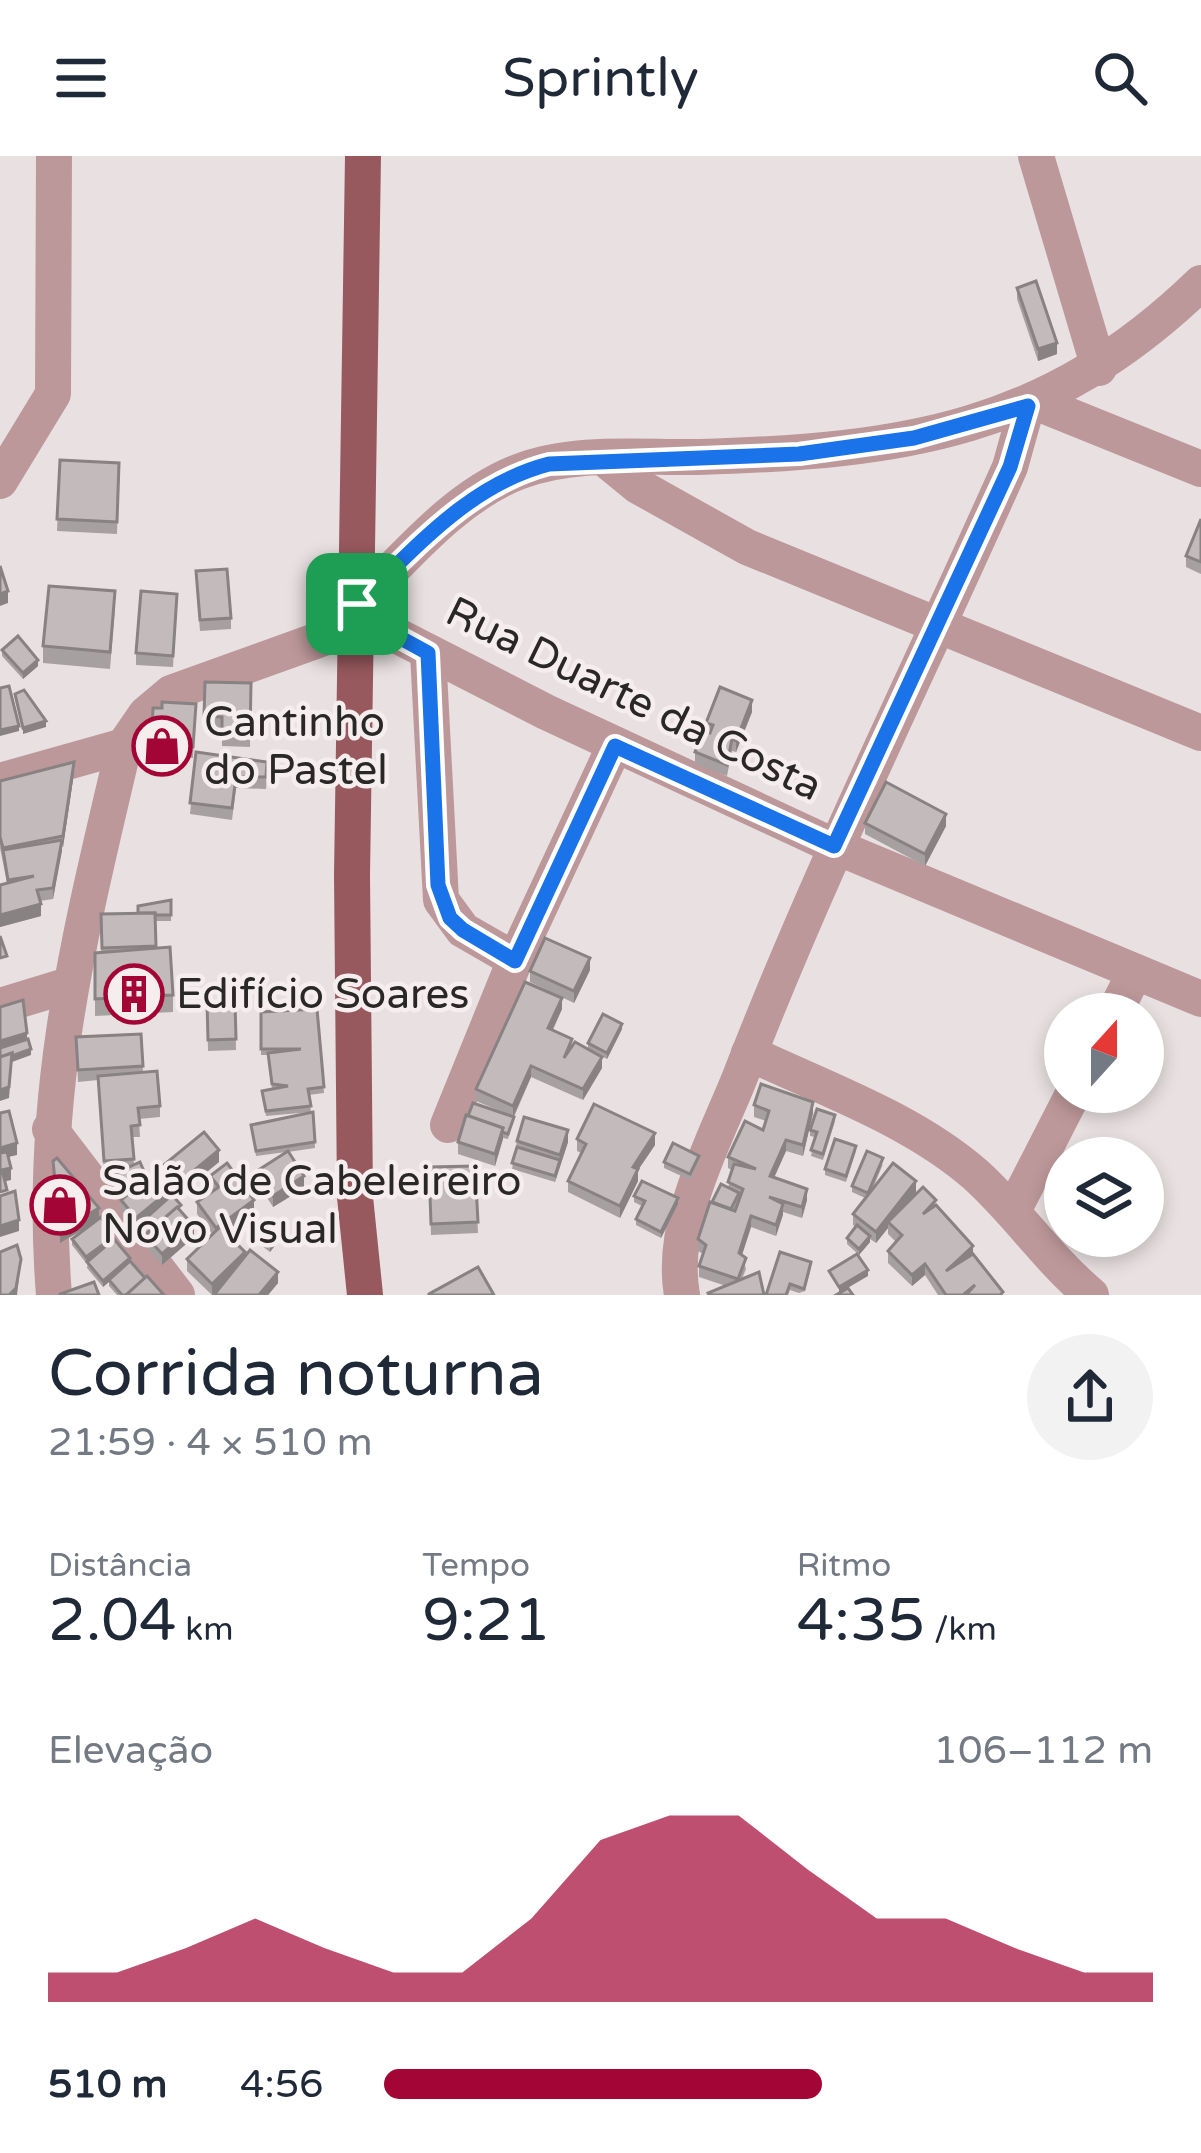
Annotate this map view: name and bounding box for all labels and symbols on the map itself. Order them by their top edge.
pin [306,553,408,655]
street label: Rua Duarte da Costa [438,586,830,812]
place label: Cantinho do Pastel [204,697,388,796]
shop icon: Cantinho do Pastel [131,715,193,777]
building icon: Edifício Soares [103,963,165,1025]
place label: Edifício Soares [176,969,469,1020]
north arrow [1044,993,1164,1113]
place label: Salão de Cabeleireiro Novo Visual [102,1156,522,1255]
shop icon: Salão de Cabeleireiro Novo Visual [29,1174,91,1236]

